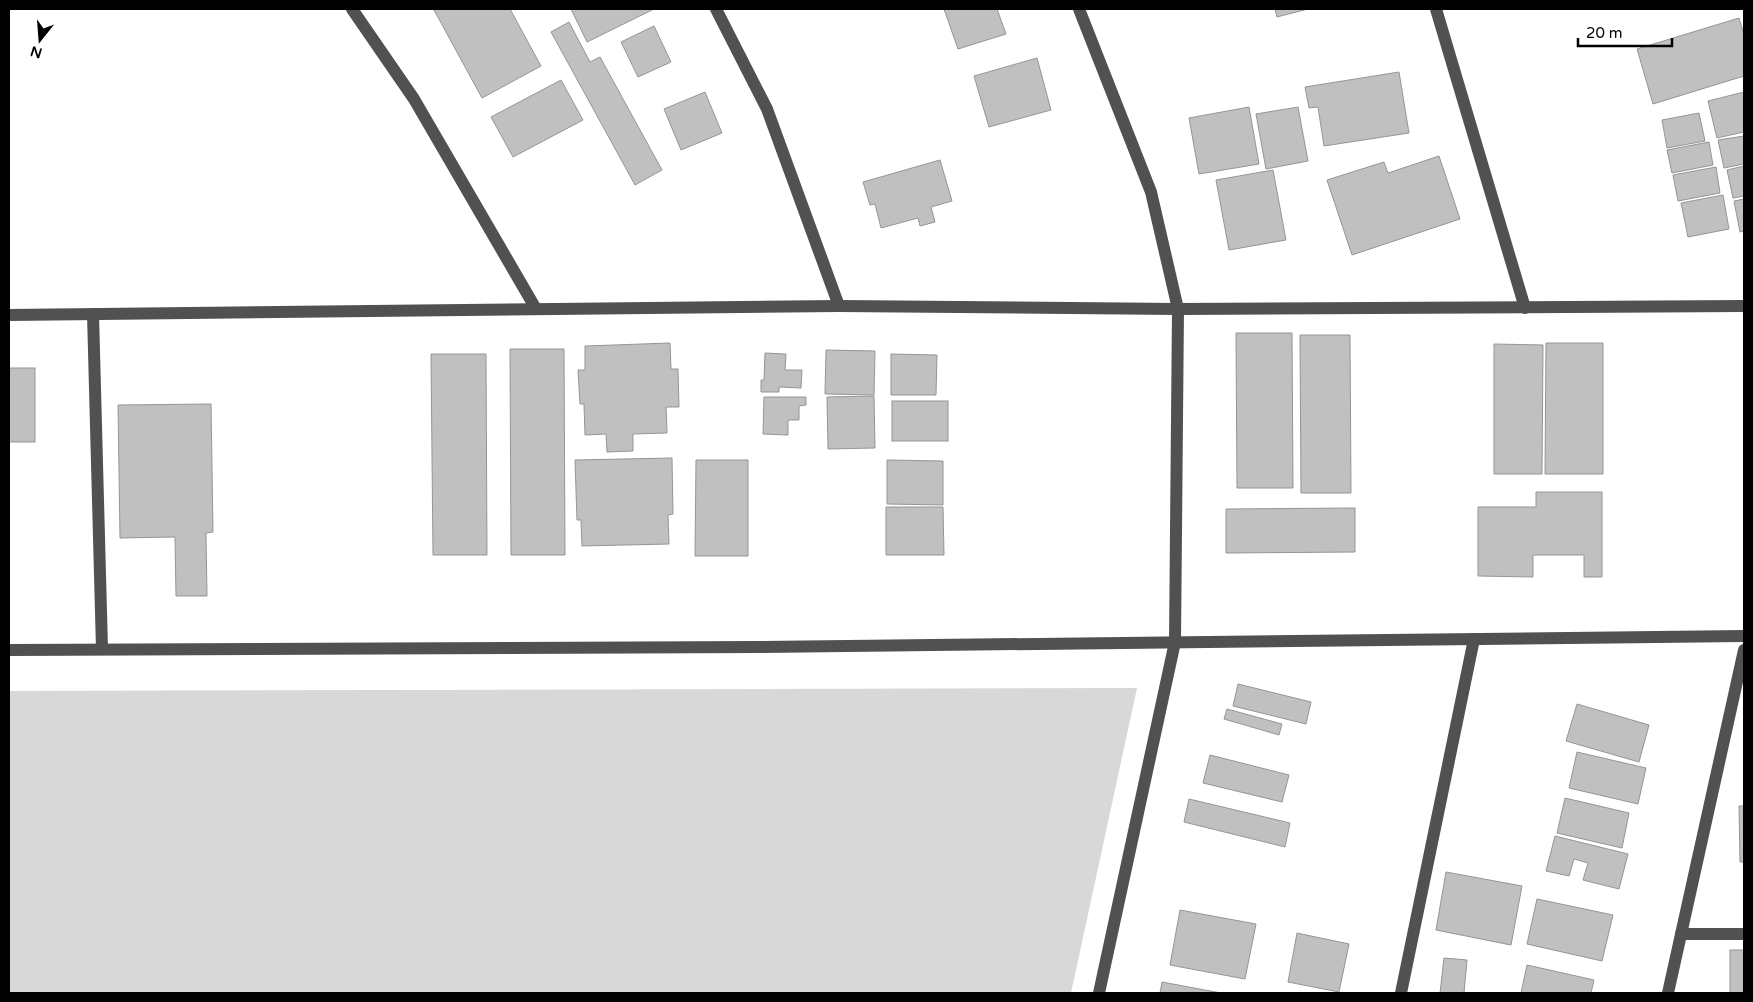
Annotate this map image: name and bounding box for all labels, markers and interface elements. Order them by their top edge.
north arrow [15,15,65,65]
scale bar [1578,15,1672,47]
text: 20 m [1586,24,1623,42]
text: N [28,42,44,62]

